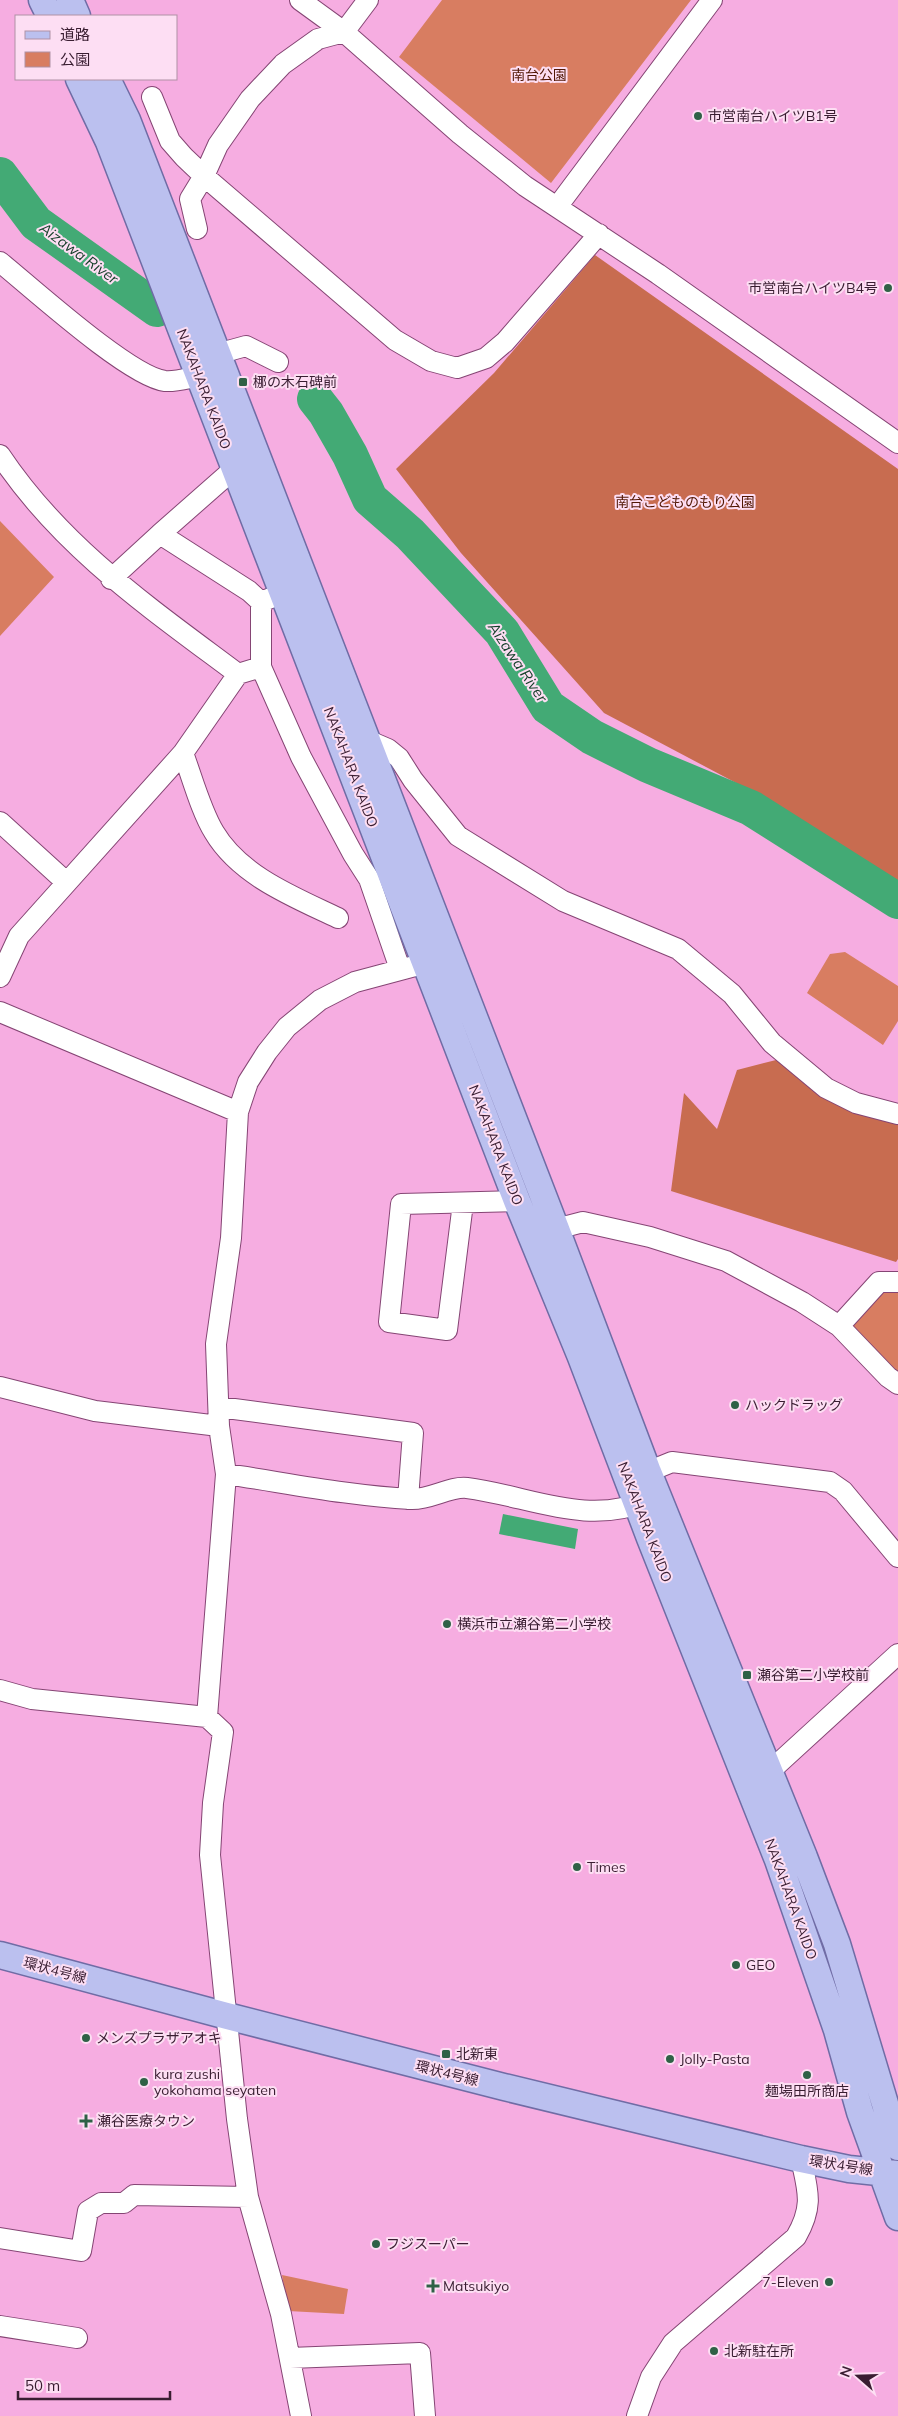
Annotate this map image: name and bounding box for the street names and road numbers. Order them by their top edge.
street label: NAKAHARA KAIDO [173,326,235,452]
street label: NAKAHARA KAIDO [320,704,382,830]
street label: NAKAHARA KAIDO [465,1082,527,1208]
street label: NAKAHARA KAIDO [614,1459,676,1585]
street label: NAKAHARA KAIDO [761,1836,821,1962]
street label: 環状4号線 [22,1953,88,1987]
street label: 環状4号線 [414,2056,480,2090]
street label: 環状4号線 [808,2151,874,2179]

